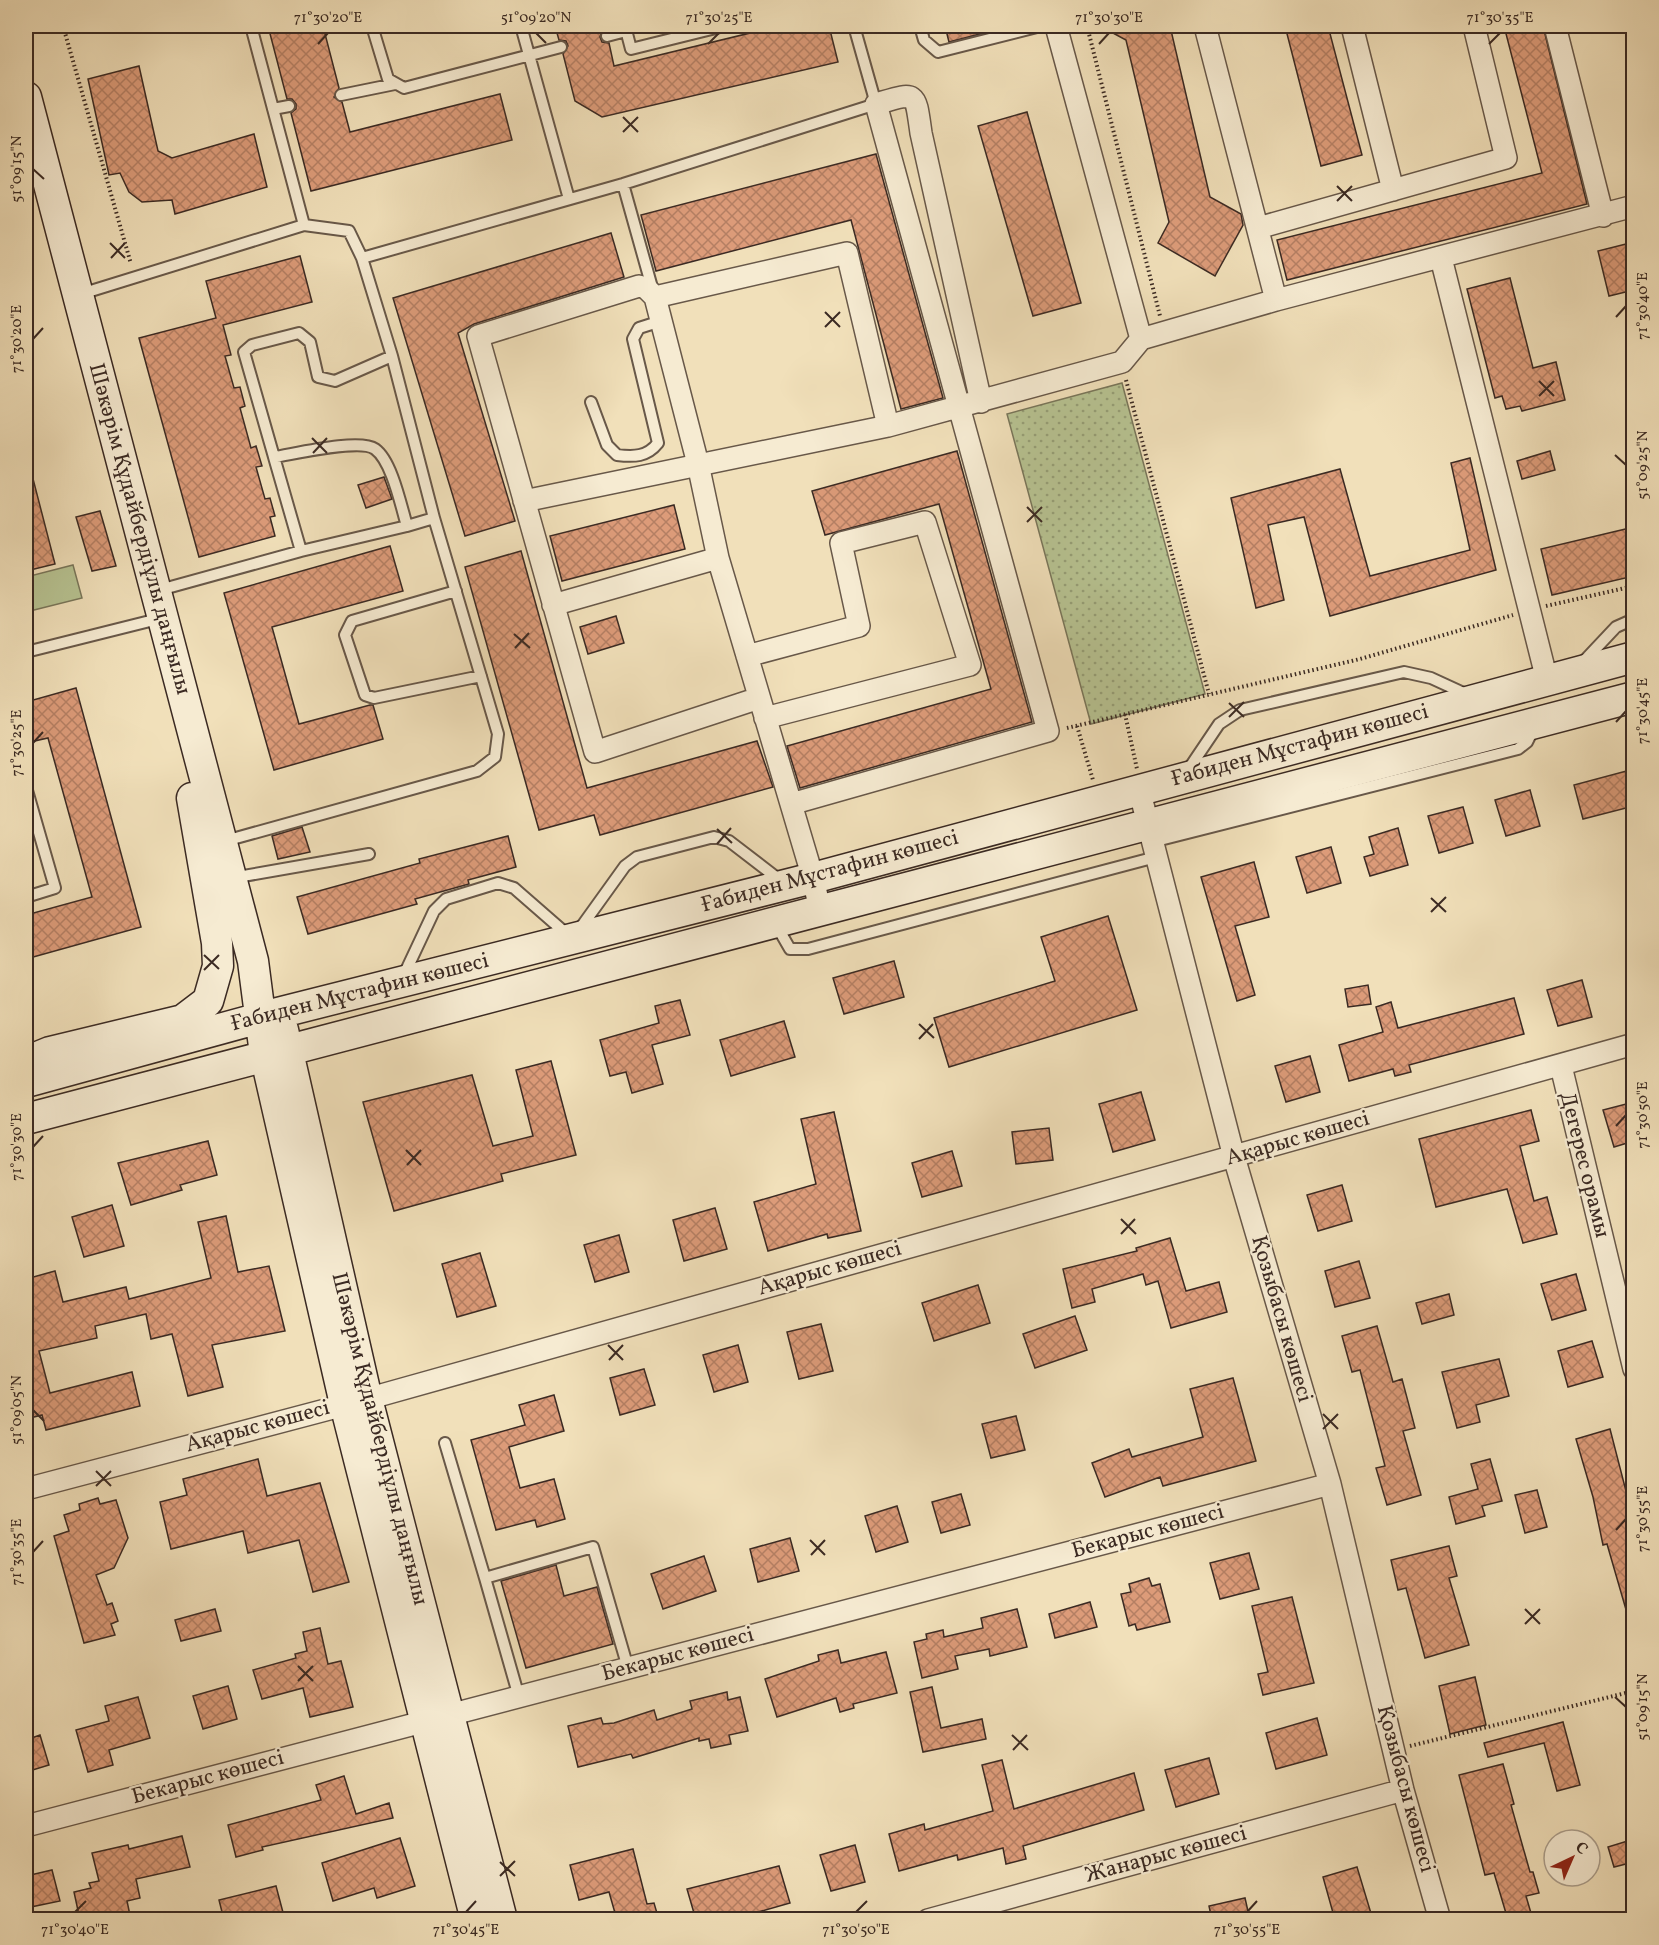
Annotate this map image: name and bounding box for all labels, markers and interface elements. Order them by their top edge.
text: 71°30'20"E [294,8,362,29]
text: 51°09'20"N [501,8,571,29]
text: 71°30'25"E [685,8,753,29]
text: 71°30'30"E [1075,8,1143,29]
text: 71°30'35"E [1467,8,1533,29]
text: 51°09'15"N [7,135,28,203]
text: 71°30'40"E [1633,272,1654,340]
text: 71°30'20"E [7,305,28,373]
street label: Шәкәрім Құдайбердіұлы даңғылы [80,360,198,698]
text: 51°09'25"N [1633,430,1654,500]
text: 71°30'45"E [1633,678,1654,744]
street label: Ғабиден Мұстафин көшесі [1168,697,1432,795]
text: 71°30'25"E [7,709,28,777]
street label: Ғабиден Мұстафин көшесі [698,823,962,921]
street label: Ғабиден Мұстафин көшесі [228,946,492,1040]
text: 71°30'50"E [1633,1081,1654,1149]
street label: Дегерес орамы [1551,1089,1617,1241]
street label: Ақарыс көшесі [1223,1104,1373,1174]
text: 71°30'30"E [7,1113,28,1181]
street label: Қозыбасы көшесі [1242,1232,1320,1406]
street label: Ақарыс көшесі [755,1234,905,1304]
street label: Шәкәрім Құдайбердіұлы даңғылы [323,1269,435,1609]
text: 51°09'05"N [7,1375,28,1445]
street label: Ақарыс көшесі [182,1393,334,1461]
text: 71°30'55"E [1633,1486,1654,1552]
street label: Бекарыс көшесі [1068,1497,1228,1567]
text: 71°30'35"E [7,1519,28,1585]
street label: Бекарыс көшесі [598,1620,758,1690]
text: 51°09'15"N [1633,1673,1654,1741]
street label: Қозыбасы көшесі [1368,1702,1442,1876]
street label: Бекарыс көшесі [128,1743,288,1813]
street label: Жанарыс көшесі [1081,1818,1251,1892]
north arrow [1542,1828,1602,1888]
text: С [1570,1837,1592,1860]
text: 71°30'40"E [41,1920,109,1941]
text: 71°30'45"E [433,1920,499,1941]
text: 71°30'50"E [822,1920,890,1941]
text: 71°30'55"E [1214,1920,1280,1941]

